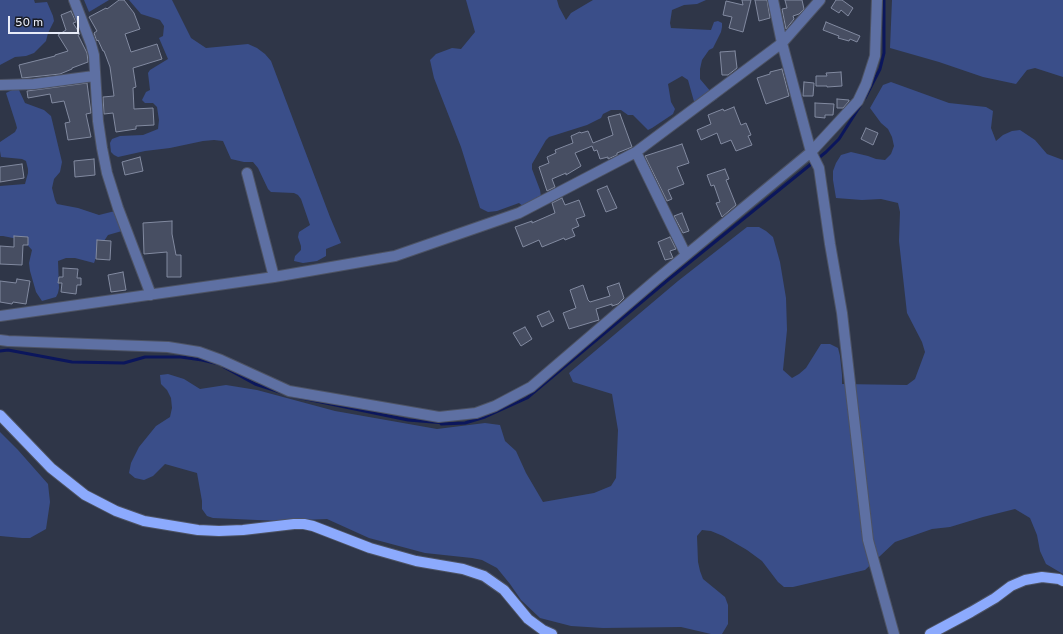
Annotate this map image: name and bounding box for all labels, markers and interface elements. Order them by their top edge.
scale bar [10,8,81,34]
text: 50 m [15,15,43,31]

